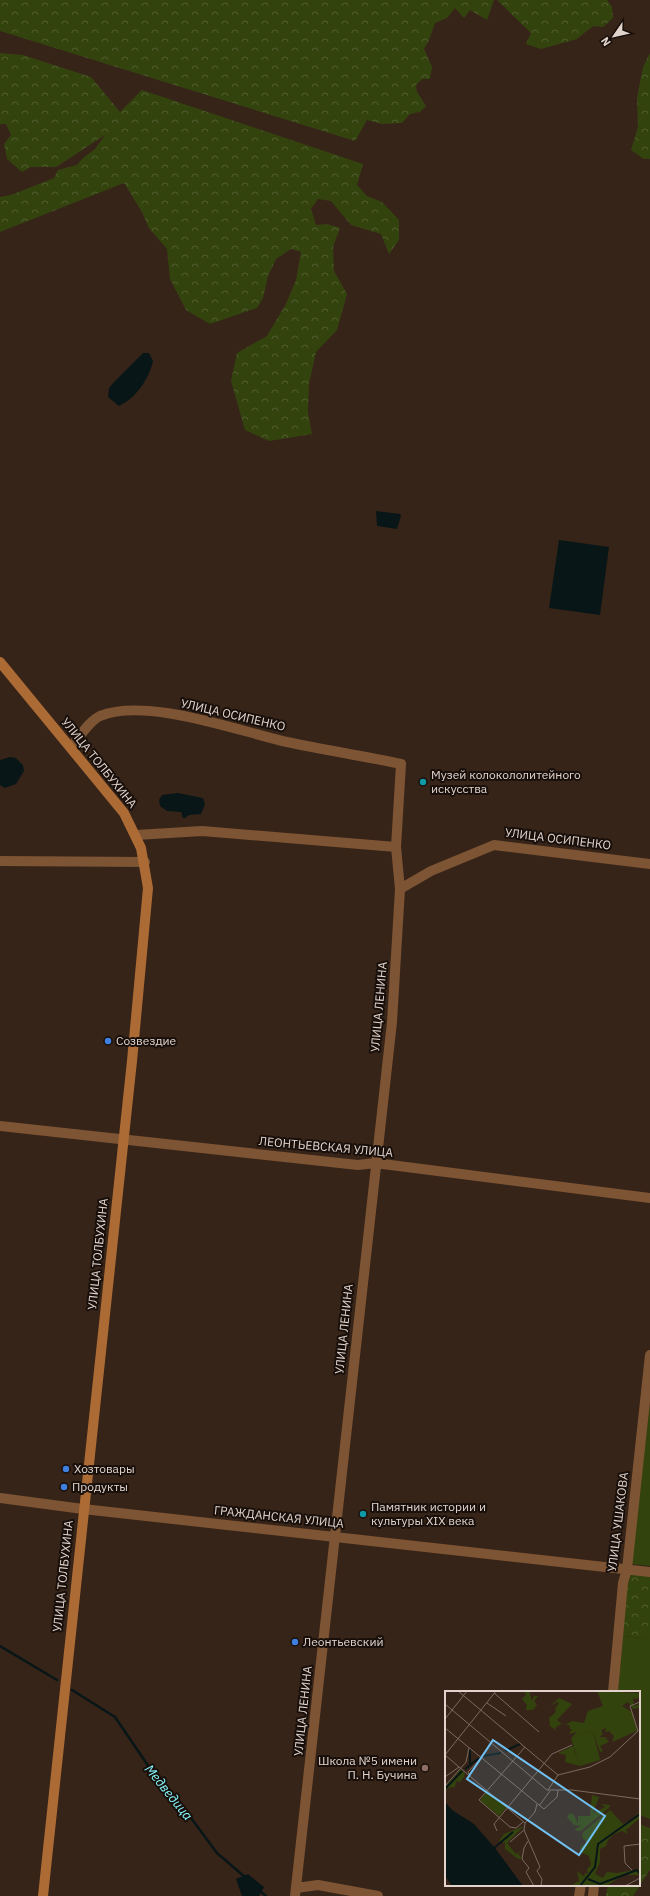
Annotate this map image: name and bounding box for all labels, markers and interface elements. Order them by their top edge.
north arrow [594,16,634,56]
text: N [598,34,614,49]
street label: УЛИЦА ОСИПЕНКО [179,695,287,734]
street label: УЛИЦА ТОЛБУХИНА [58,714,141,811]
place label: Музей колокололитейного искусства [431,767,581,796]
marker: Музей колокололитейного искусства [418,777,428,787]
street label: УЛИЦА ОСИПЕНКО [504,825,612,852]
street label: УЛИЦА ЛЕНИНА [367,961,390,1053]
place label: Созвездие [116,1033,177,1048]
marker: Созвездие [103,1036,113,1046]
street label: ЛЕОНТЬЕВСКАЯ УЛИЦА [258,1133,394,1160]
street label: УЛИЦА ТОЛБУХИНА [84,1197,111,1310]
street label: УЛИЦА ЛЕНИНА [331,1283,356,1375]
place label: Хозтовары [74,1461,135,1476]
marker: Хозтовары [61,1464,71,1474]
street label: УЛИЦА УШАКОВА [604,1471,631,1573]
place label: Продукты [72,1479,128,1494]
marker: Продукты [59,1482,69,1492]
place label: Памятник истории и культуры XIX века [371,1499,486,1528]
street label: ГРАЖДАНСКАЯ УЛИЦА [213,1502,345,1531]
marker: Памятник истории и культуры XIX века [358,1509,368,1519]
street label: УЛИЦА ТОЛБУХИНА [49,1519,76,1632]
place label: Леонтьевский [303,1634,384,1649]
marker: Леонтьевский [290,1637,300,1647]
street label: УЛИЦА ЛЕНИНА [290,1665,315,1757]
inset map [445,1691,640,1886]
place label: Школа №5 имени П. Н. Бучина [318,1753,418,1782]
water label: Медведица [141,1761,196,1824]
marker: Школа №5 имени П. Н. Бучина [420,1763,430,1773]

